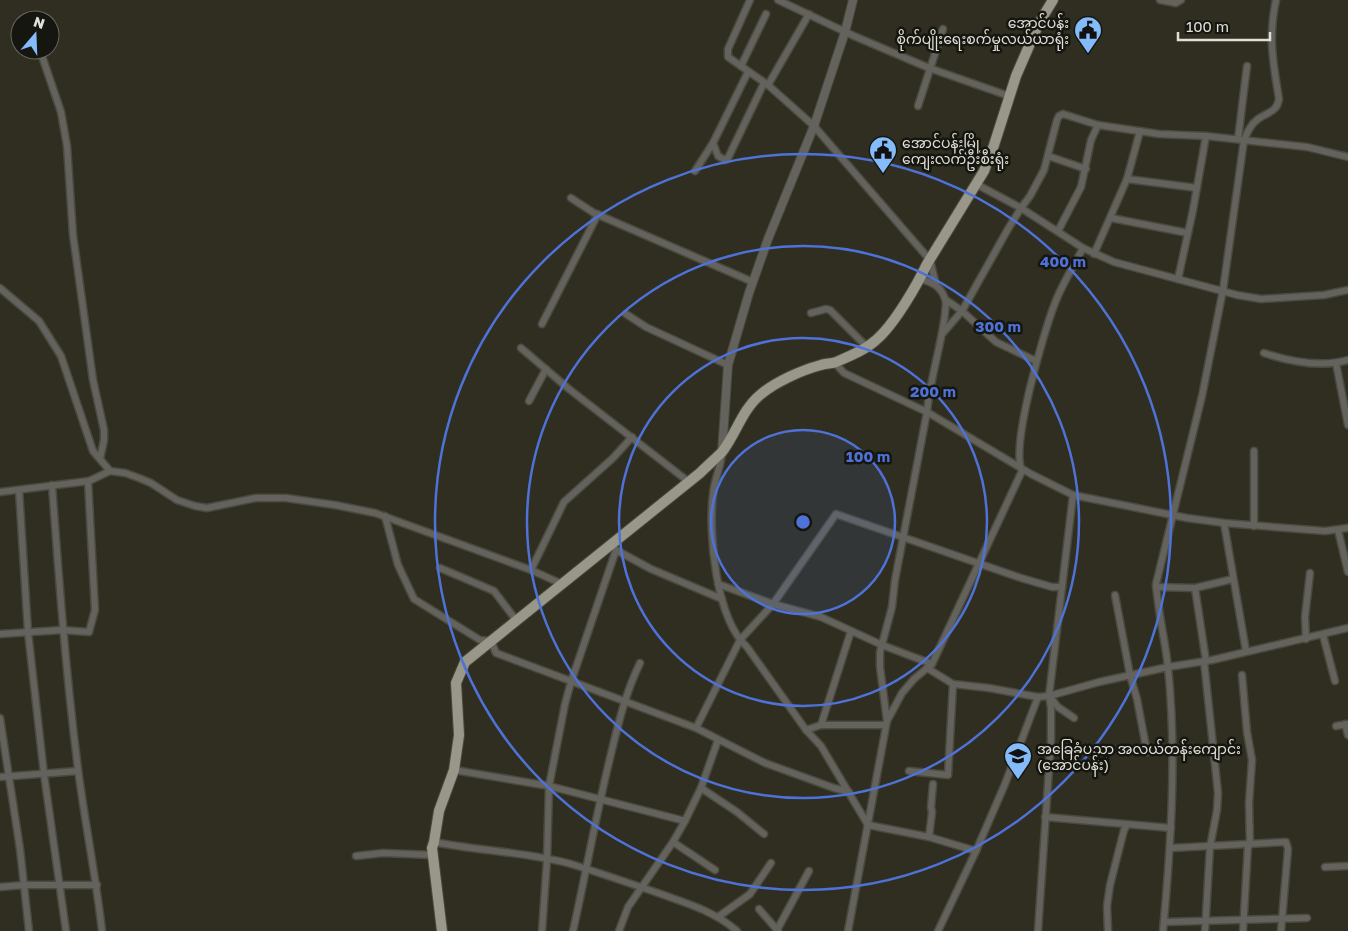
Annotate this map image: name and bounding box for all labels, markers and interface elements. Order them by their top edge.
north arrow [10,10,60,60]
scale bar [1178,10,1270,42]
text: N [32,12,47,32]
place label: အောင်ပန်း စိုက်ပျိုးရေးစက်မှုလယ်ယာရုံး [896,13,1069,51]
public building icon: အောင်ပန်း စိုက်ပျိုးရေးစက်မှုလယ်ယာရုံး [1073,15,1103,54]
text: 100 m [1186,17,1229,35]
place label: အောင်ပန်းမြို့ ကျေးလက်ဦးစီးရုံး [902,133,1009,171]
public building icon: အောင်ပန်းမြို့ ကျေးလက်ဦးစီးရုံး [868,135,898,174]
text: 400 m [1040,252,1086,270]
text: 300 m [975,317,1021,335]
text: 200 m [910,382,956,400]
text: 100 m [846,447,890,465]
centre of rings [794,513,812,531]
place label: အခြေခံပညာ အလယ်တန်းကျောင်း (အောင်ပန်း) [1037,739,1241,777]
school or university icon: အခြေခံပညာ အလယ်တန်းကျောင်း (အောင်ပန်း) [1003,741,1033,780]

